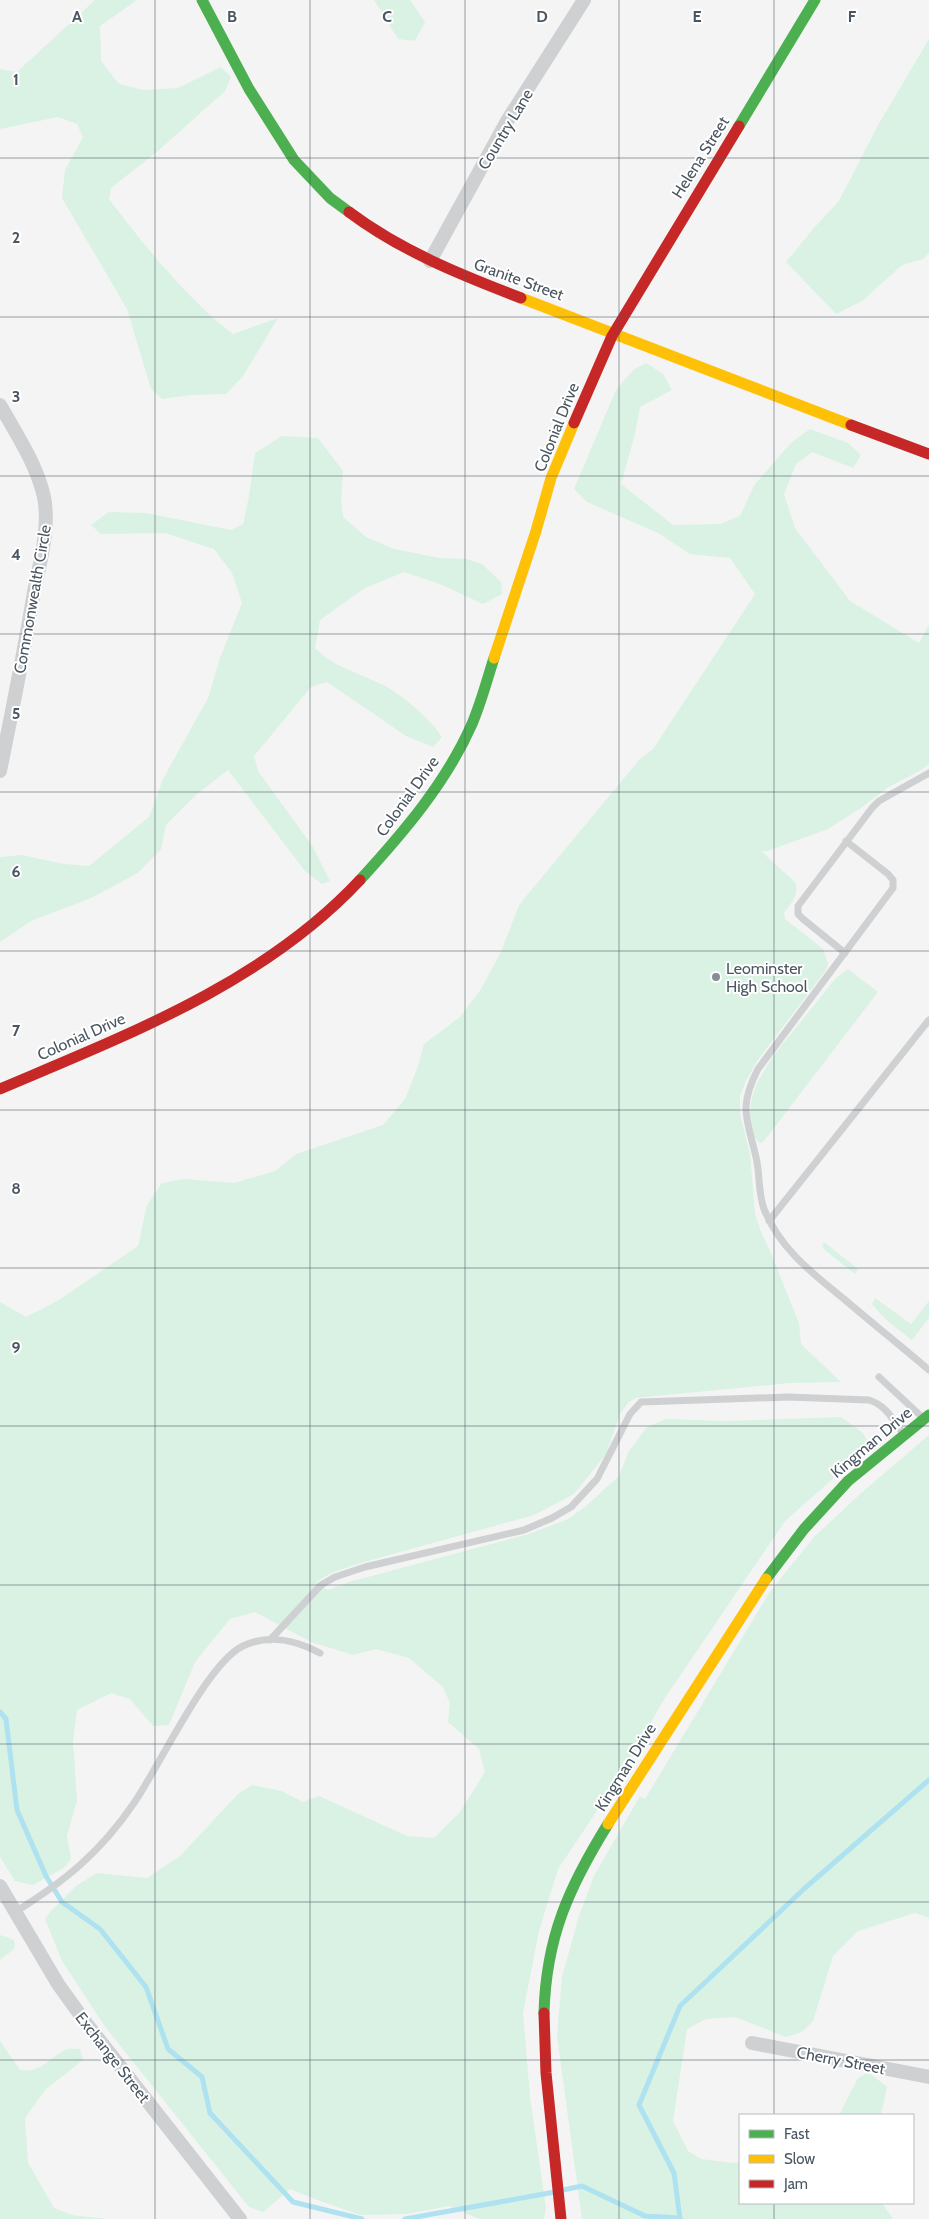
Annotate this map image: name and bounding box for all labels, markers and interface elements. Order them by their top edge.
text: A [72,7,82,26]
text: B [227,7,237,26]
text: C [382,7,392,26]
text: D [536,7,548,26]
text: E [692,7,702,26]
text: F [848,7,857,26]
text: 1 [13,70,19,89]
street label: Country Lane [474,86,537,173]
street label: Helena Street [668,112,733,202]
text: 2 [12,228,20,247]
street label: Granite Street [471,254,567,305]
street label: Colonial Drive [530,380,583,474]
text: 3 [12,387,20,406]
street label: Commonwealth Circle [10,523,55,675]
text: 4 [11,545,21,564]
text: 5 [12,704,20,723]
street label: Colonial Drive [372,753,443,840]
text: 6 [12,862,21,881]
place label: Leominster High School [726,959,808,996]
marker: Leominster High School [710,971,722,983]
street label: Colonial Drive [34,1009,128,1064]
text: 7 [12,1021,21,1040]
text: 8 [11,1179,21,1198]
text: 9 [12,1338,21,1357]
street label: Kingman Drive [827,1403,916,1482]
street label: Kingman Drive [591,1720,660,1815]
street label: Exchange Street [71,2008,154,2107]
street label: Cherry Street [795,2043,887,2078]
legend [739,2114,914,2204]
text: Fast [784,2125,809,2143]
text: Slow [784,2150,815,2168]
text: Jam [783,2175,808,2193]

